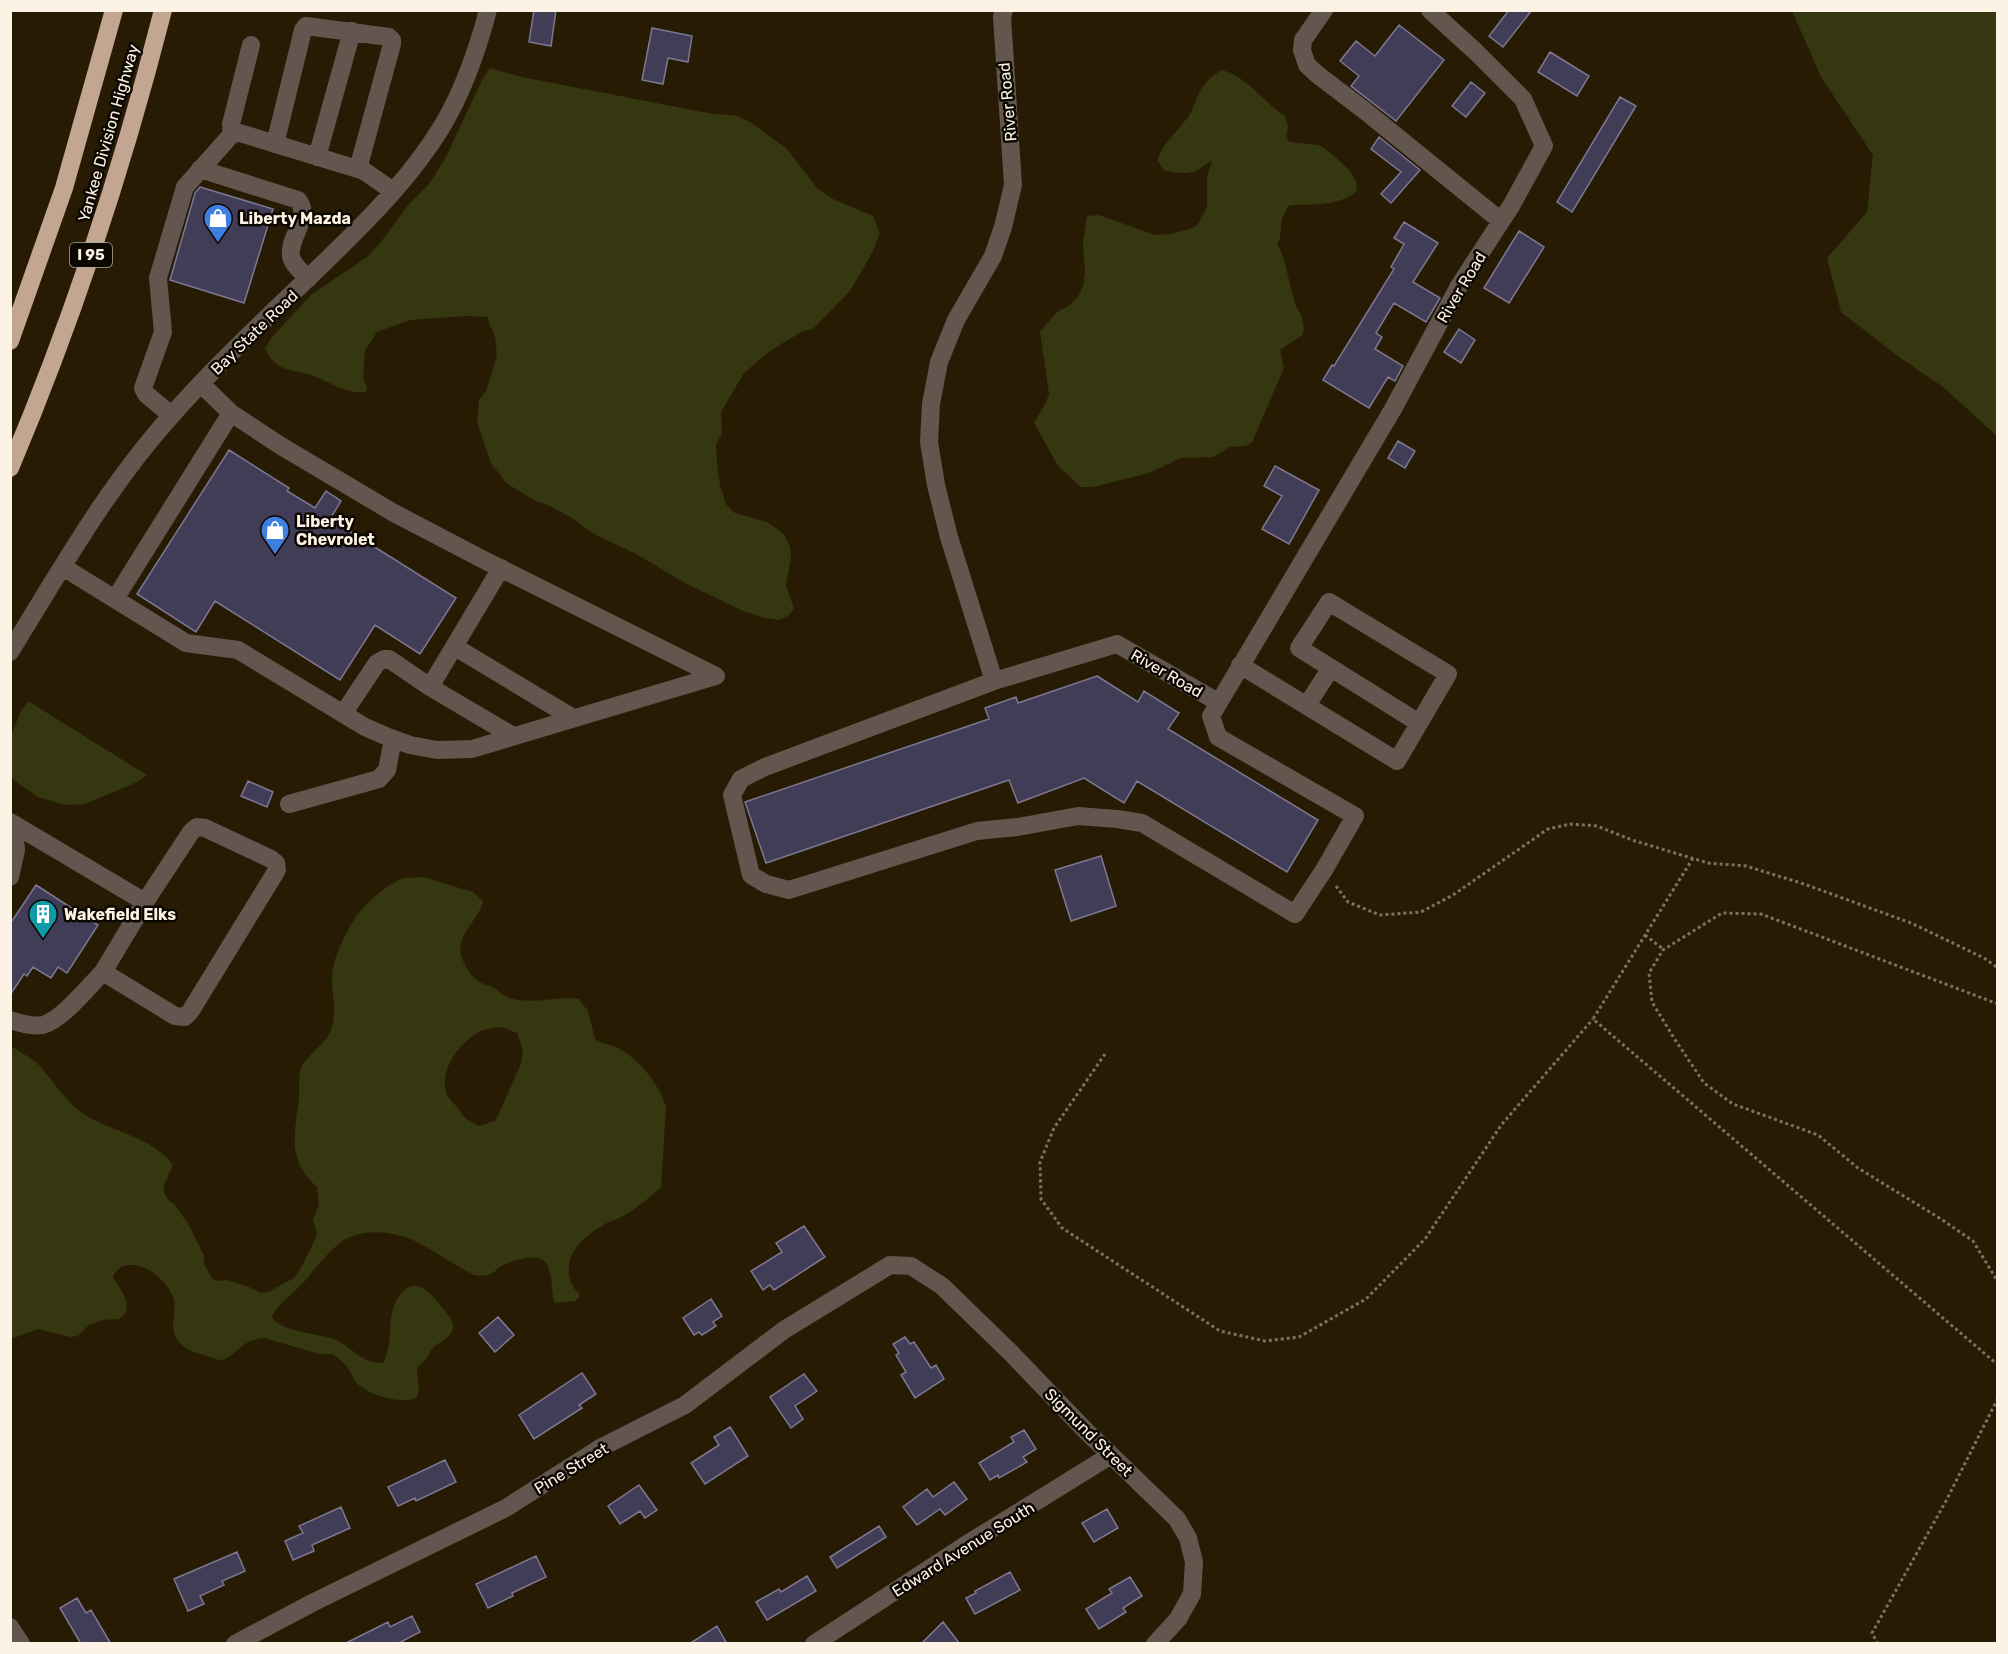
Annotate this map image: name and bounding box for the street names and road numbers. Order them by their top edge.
street label: Yankee Division Highway [74,42,143,224]
street label: River Road [995,62,1020,142]
road number: I 95 [70,243,112,267]
street label: River Road [1433,248,1490,326]
street label: Bay State Road [207,286,302,379]
street label: River Road [1128,645,1206,702]
street label: Sigmund Street [1041,1384,1137,1480]
street label: Pine Street [531,1439,612,1498]
street label: Edward Avenue South [889,1498,1038,1601]

